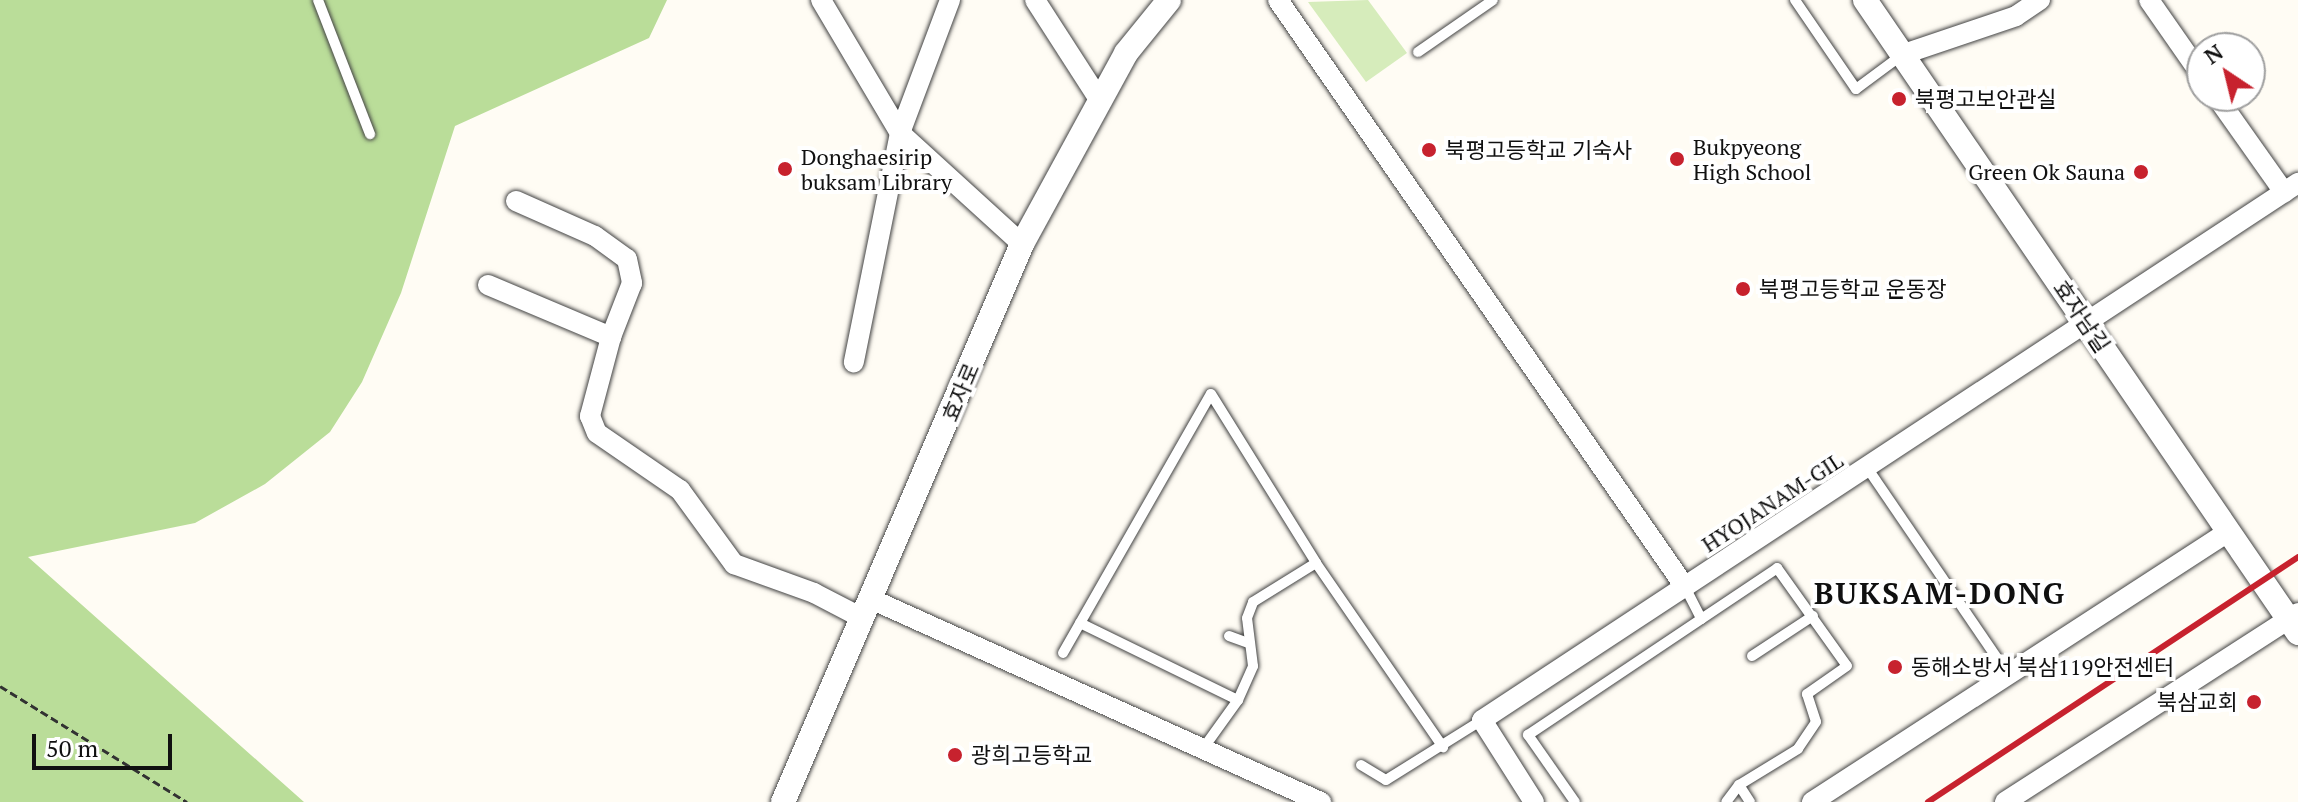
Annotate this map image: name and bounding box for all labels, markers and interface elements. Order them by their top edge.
north arrow [2186,32,2266,112]
text: N [2198,37,2228,70]
place label: 북평고보안관실 [1915,86,2057,112]
marker: 북평고보안관실 [1890,90,1908,108]
place label: Bukpyeong High School [1693,133,1811,184]
place label: 북평고등학교 기숙사 [1445,137,1633,163]
marker: 북평고등학교 기숙사 [1420,141,1438,159]
place label: Donghaesirip buksam Library [801,143,952,194]
marker: Bukpyeong High School [1668,150,1686,168]
place label: Green Ok Sauna [1968,159,2125,185]
marker: Donghaesirip buksam Library [776,160,794,178]
marker: Green Ok Sauna [2132,163,2150,181]
street label: 효자남길 [2048,275,2116,357]
place label: 북평고등학교 운동장 [1759,276,1947,302]
marker: 북평고등학교 운동장 [1734,280,1752,298]
street label: 효자로 [936,359,984,425]
street label: HYOJANAM-GIL [1697,447,1847,557]
district label: BUKSAM-DONG [1814,575,2066,611]
place label: 동해소방서 북삼119안전센터 [1911,654,2174,680]
marker: 동해소방서 북삼119안전센터 [1886,658,1904,676]
place label: 북삼교회 [2157,689,2238,715]
marker: 북삼교회 [2245,693,2263,711]
scale bar [36,718,176,768]
text: 50 m [46,732,98,764]
place label: 광희고등학교 [971,742,1092,768]
marker: 광희고등학교 [946,746,964,764]

